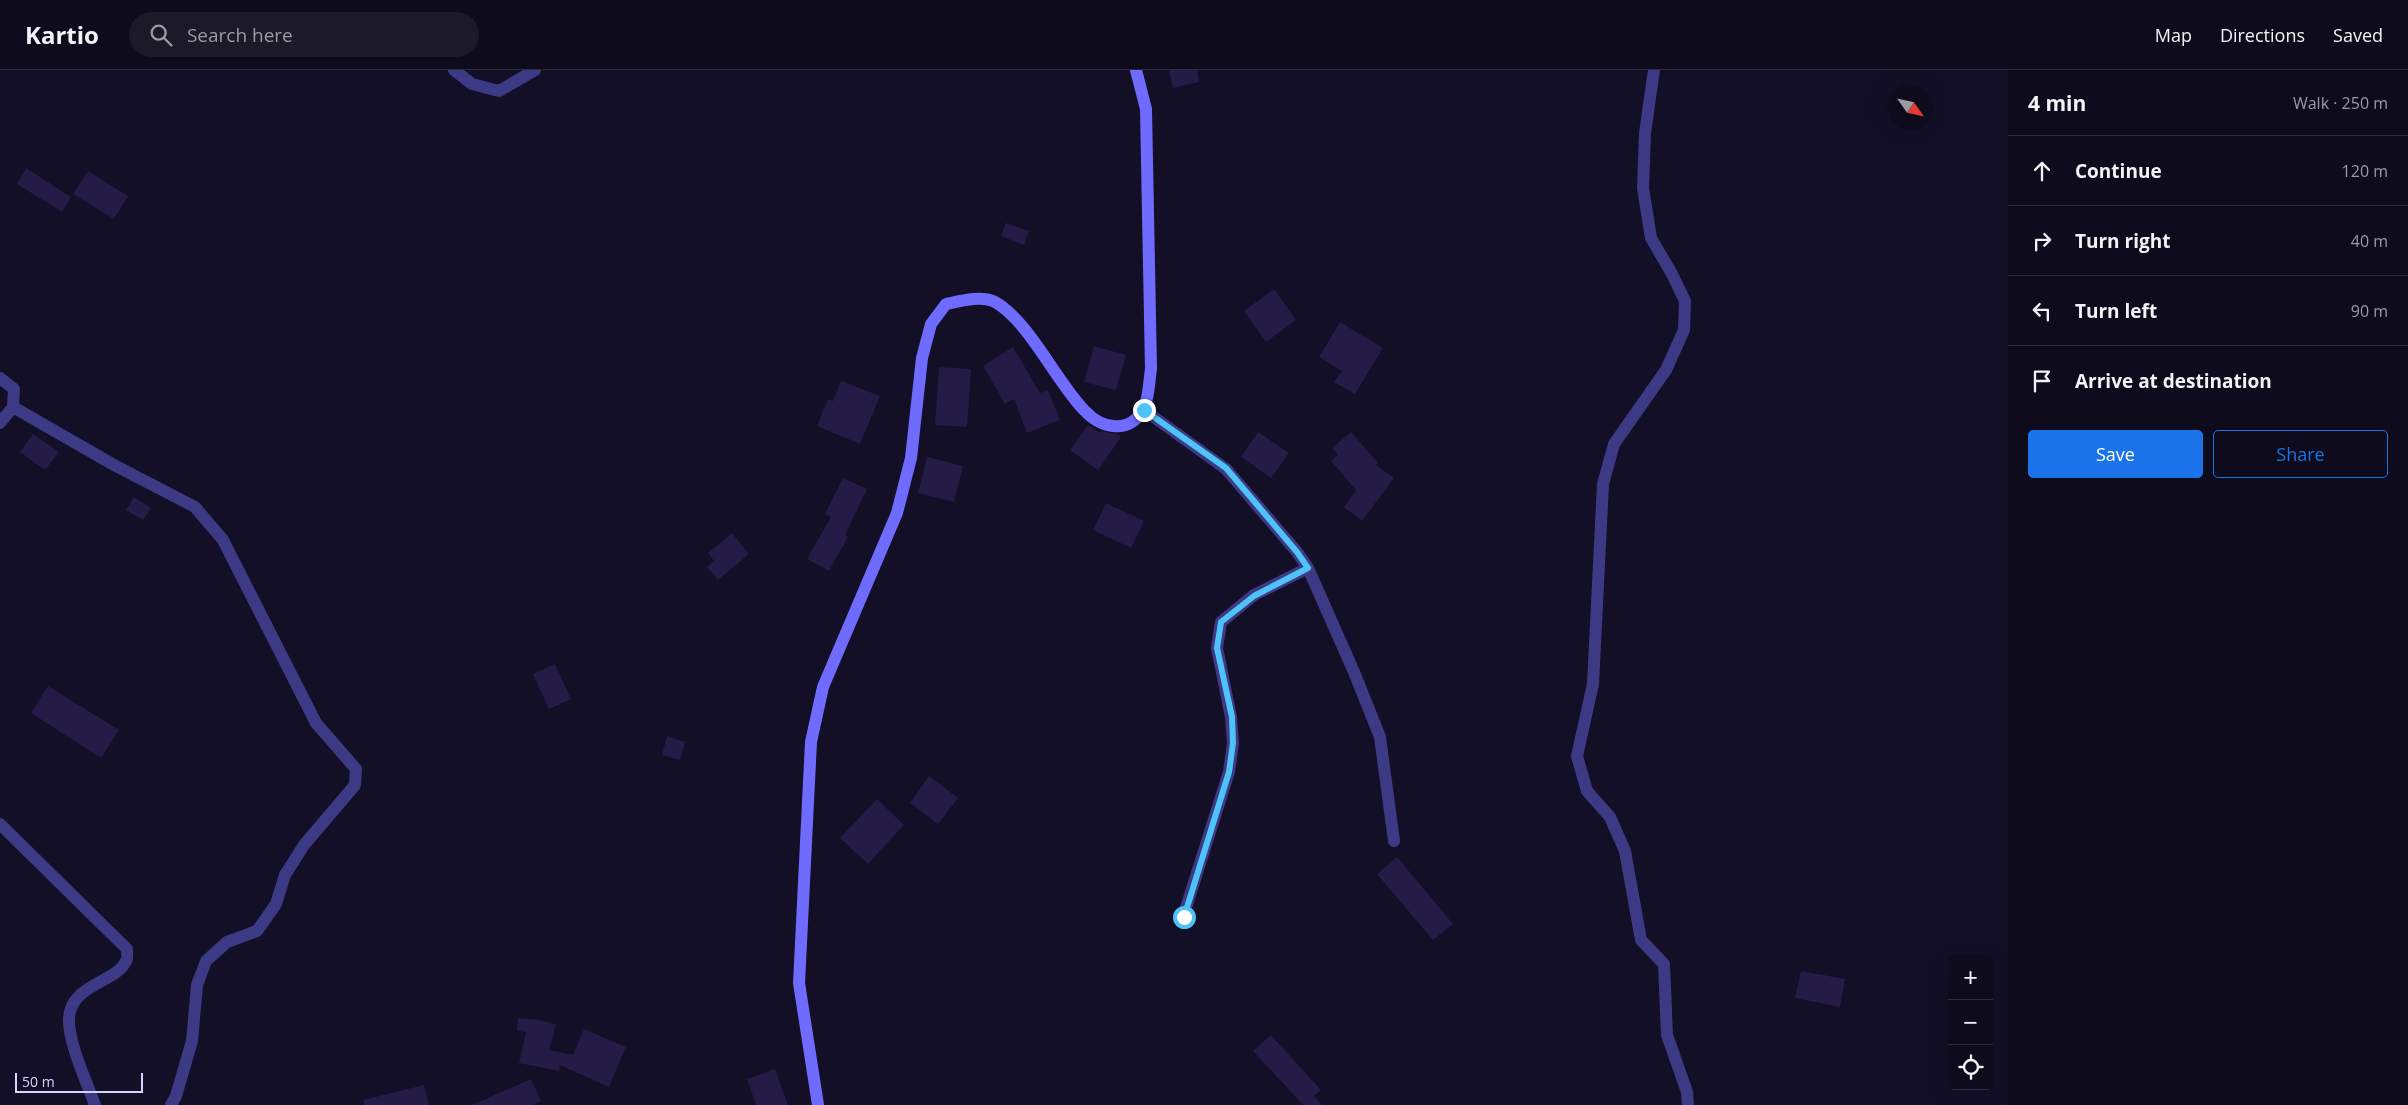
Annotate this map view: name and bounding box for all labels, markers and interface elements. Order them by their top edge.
search box [129,12,479,57]
text: Kartio [25,18,99,51]
icon: search [147,21,175,49]
text: Search here [187,22,293,48]
text: Map [2155,23,2192,47]
text: Directions [2220,23,2305,47]
text: Saved [2333,23,2383,47]
north arrow [1888,85,1933,130]
text: 4 min [2028,89,2086,117]
text: Walk · 250 m [2293,92,2388,114]
icon: ahead [2028,157,2056,185]
text: Continue [2075,158,2162,184]
text: 120 m [2342,160,2388,182]
icon: right [2028,227,2056,255]
text: Turn right [2075,228,2170,254]
text: 40 m [2351,230,2388,252]
icon: left [2028,297,2056,325]
text: Turn left [2075,298,2157,324]
text: 90 m [2351,300,2388,322]
icon: arrive [2028,367,2056,395]
text: Arrive at destination [2075,368,2272,394]
route end [1133,399,1156,422]
button: Save [2028,430,2203,478]
button: Share [2213,430,2388,478]
route start [1173,906,1196,929]
map controls [1948,955,1993,1090]
button: + [1948,955,1993,1000]
button: − [1948,1000,1993,1045]
button: locate [1948,1045,1993,1090]
scale bar [15,1070,142,1093]
text: 50 m [22,1072,55,1091]

